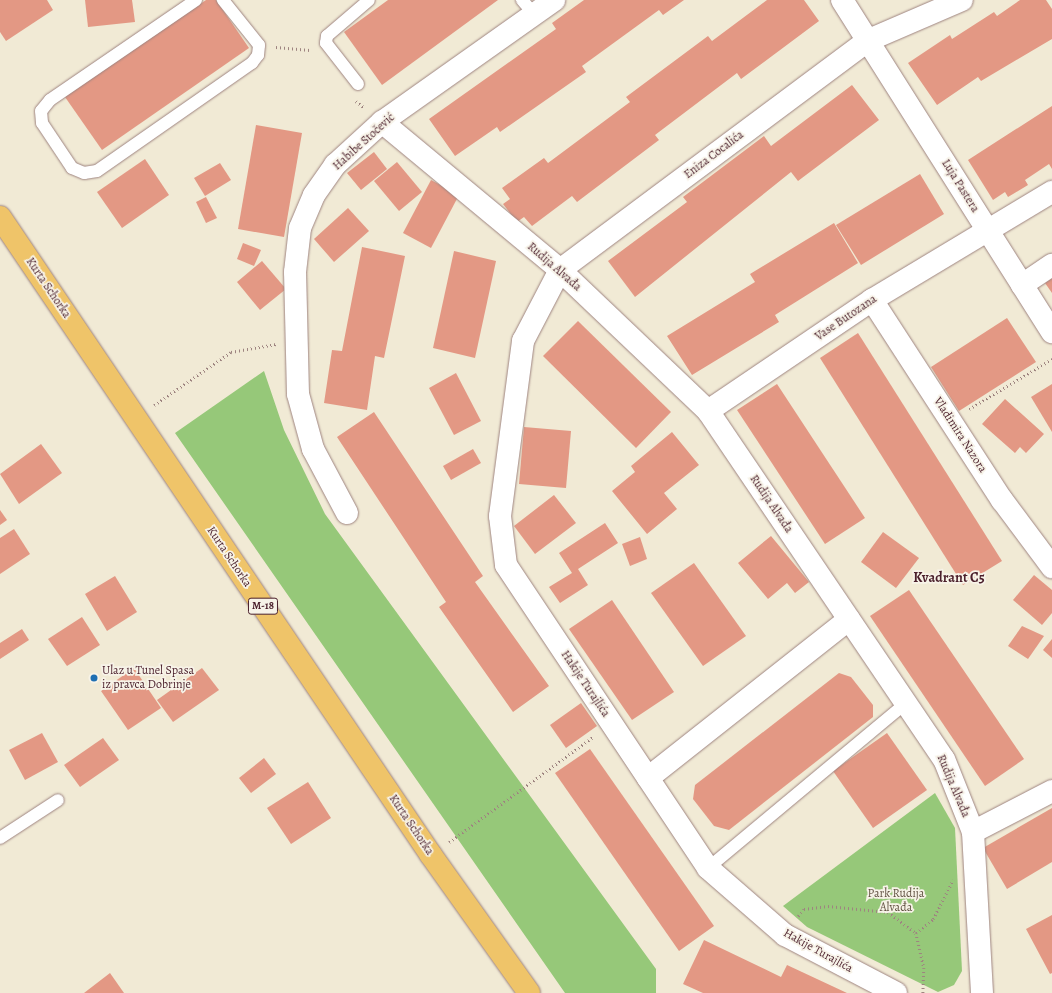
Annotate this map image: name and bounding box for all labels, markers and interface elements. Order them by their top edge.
street label: Habibe Stočević [330,111,398,173]
street label: Eniza Cocalića [681,128,747,182]
street label: Luja Pastera [938,157,982,215]
street label: Rudija Alvađa [524,240,584,294]
street label: Kurta Schorka [23,255,73,321]
street label: Vase Butozana [812,292,880,344]
street label: Vladimira Nazora [930,395,990,475]
street label: Rudija Alvađa [746,472,796,536]
street label: Kurta Schorka [204,524,254,590]
district label: Kvadrant C5 [913,570,985,586]
road number: M-18 [247,597,279,615]
street label: Hakije Turajlića [557,648,613,720]
place label: Ulaz u Tunel Spasa iz pravca Dobrinje [102,664,194,692]
marker: Ulaz u Tunel Spasa iz pravca Dobrinje [89,673,99,683]
street label: Rudija Alvađa [933,752,973,820]
street label: Kurta Schorka [386,792,436,858]
park label: Park Rudija Alvađa [868,887,924,915]
street label: Hakije Turajlića [781,926,855,976]

